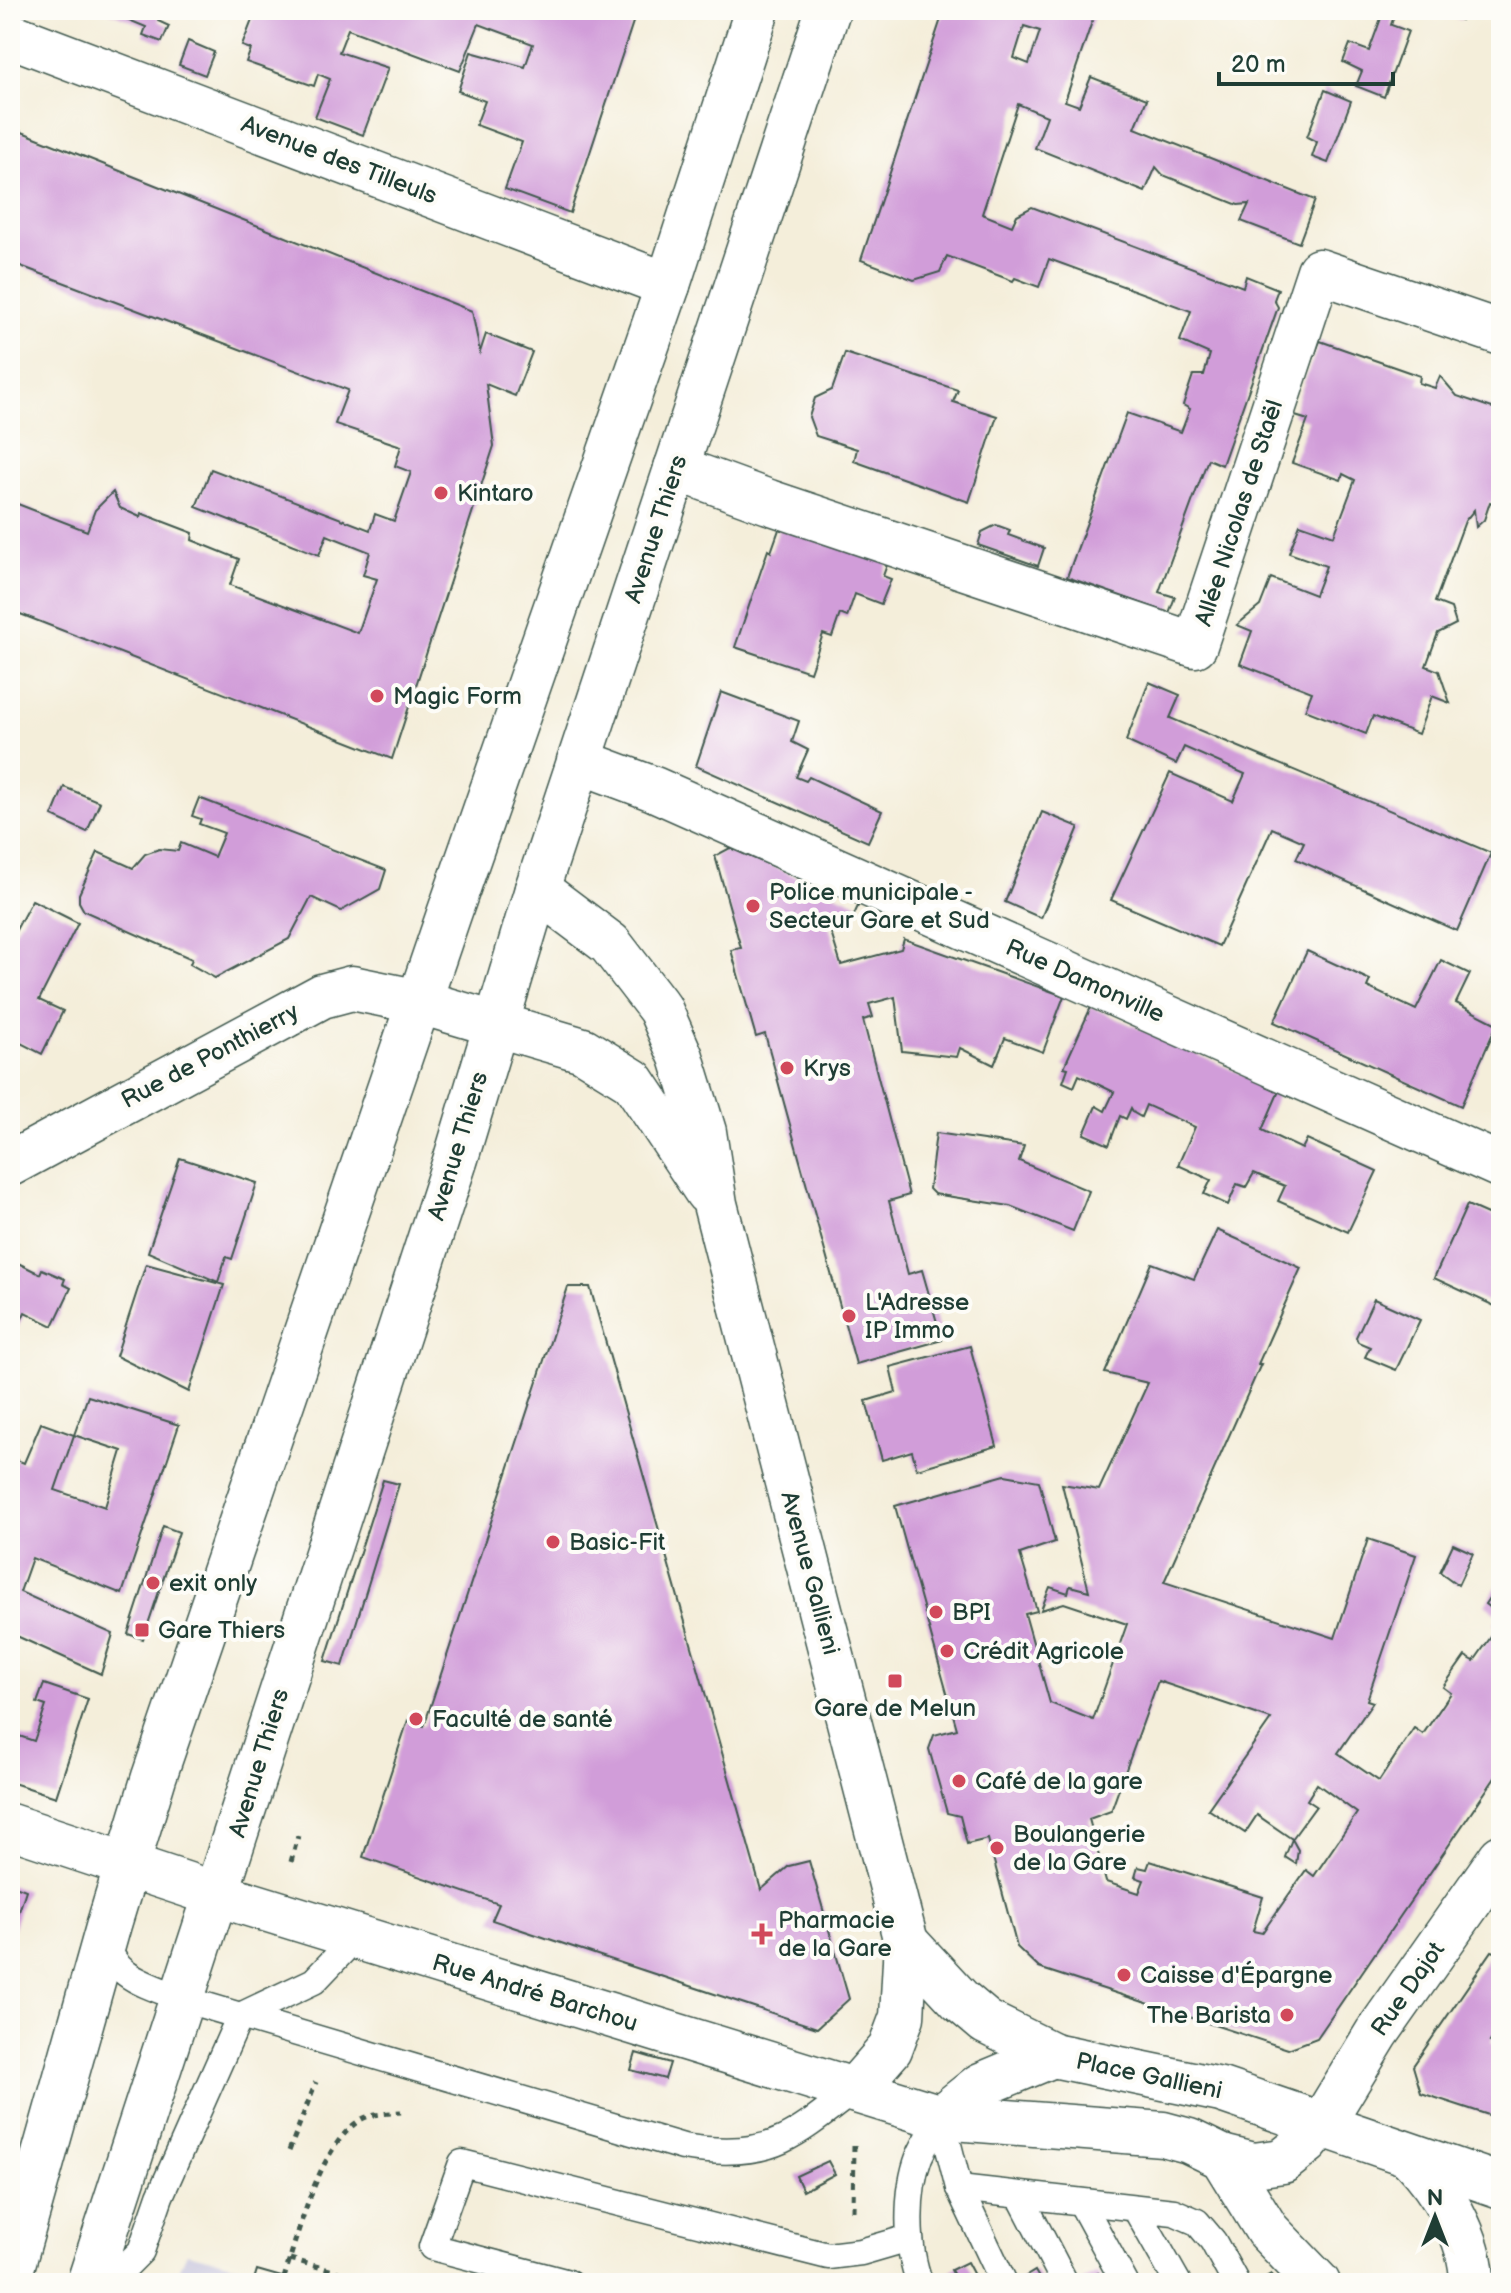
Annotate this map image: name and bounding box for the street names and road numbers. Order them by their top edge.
street label: Avenue des Tilleuls [237,109,441,211]
street label: Allée Nicolas de Staël [1189,396,1289,630]
street label: Avenue Thiers [618,451,694,607]
street label: Rue Damonville [1001,933,1169,1029]
street label: Rue de Ponthierry [116,997,304,1115]
street label: Avenue Thiers [422,1068,494,1224]
street label: Avenue Gallieni [774,1488,846,1658]
street label: Avenue Thiers [223,1685,295,1841]
street label: Rue Dajot [1365,1936,1451,2042]
street label: Rue André Barchou [429,1948,641,2038]
street label: Place Gallieni [1073,2046,1225,2106]

